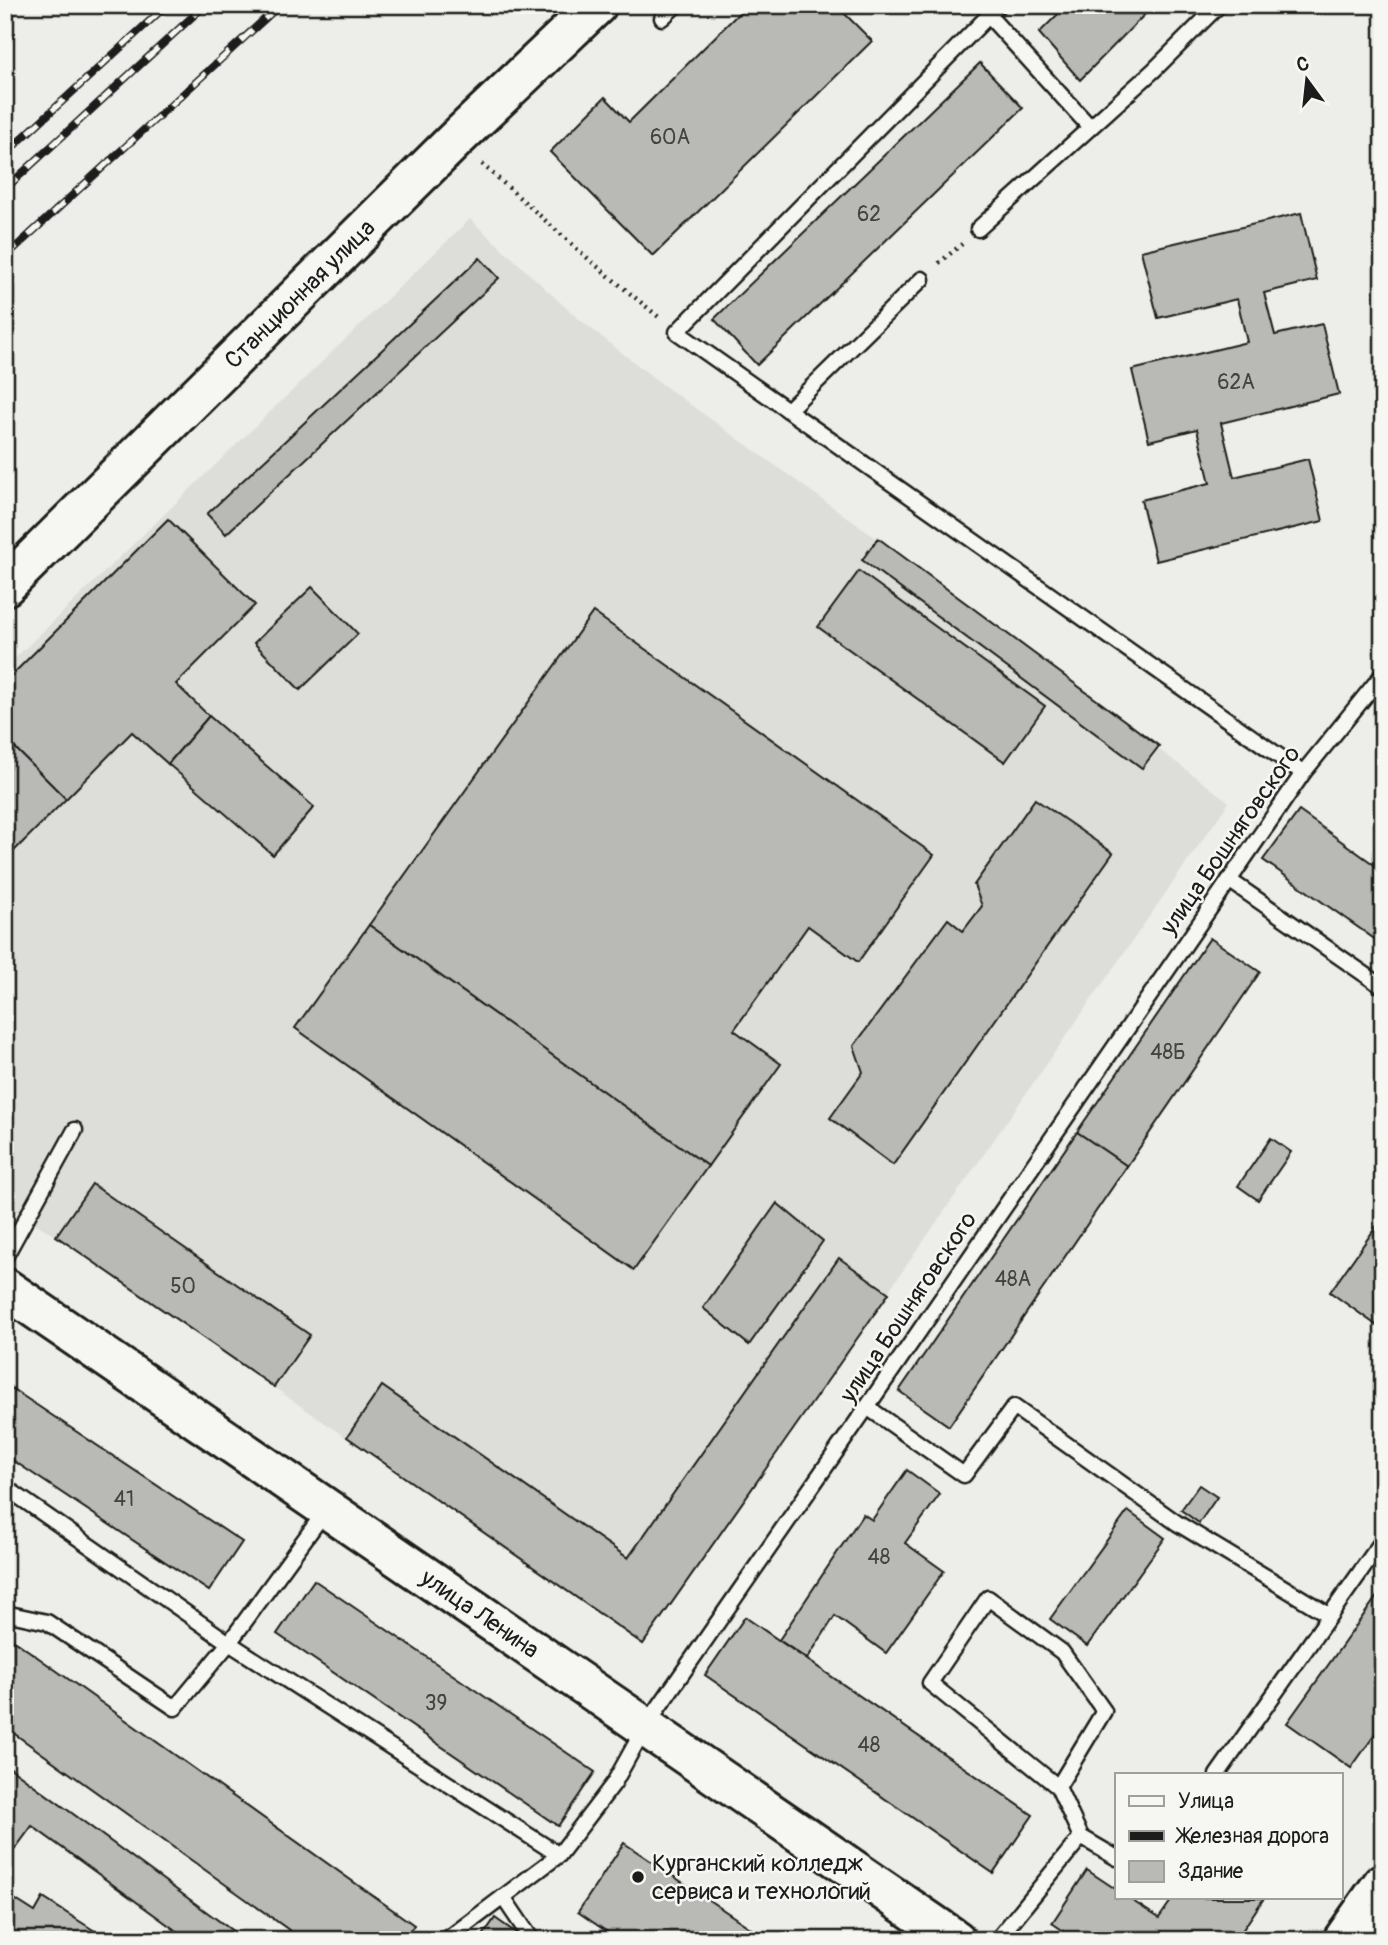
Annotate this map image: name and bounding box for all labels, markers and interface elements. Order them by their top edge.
north arrow [1272,46,1342,116]
text: С [1294,51,1312,78]
house number: 60А [650,124,690,151]
house number: 62 [857,201,881,228]
street label: Станционная улица [219,213,381,375]
house number: 62А [1217,369,1255,396]
street label: улица Бошняговского [1154,740,1307,941]
house number: 48Б [1150,1039,1186,1066]
street label: улица Бошняговского [833,1206,983,1409]
house number: 48А [995,1266,1031,1293]
house number: 50 [170,1273,196,1300]
house number: 41 [114,1486,134,1513]
house number: 48 [868,1544,890,1571]
street label: улица Ленина [414,1563,545,1665]
house number: 39 [425,1690,447,1717]
house number: 48 [858,1732,880,1759]
legend [1115,1773,1342,1899]
text: Улица [1178,1788,1234,1815]
text: Железная дорога [1175,1823,1329,1850]
place label: Курганский колледж сервиса и технологий [652,1849,871,1906]
text: Здание [1178,1858,1244,1885]
marker: Курганский колледж сервиса и технологий [630,1869,646,1885]

